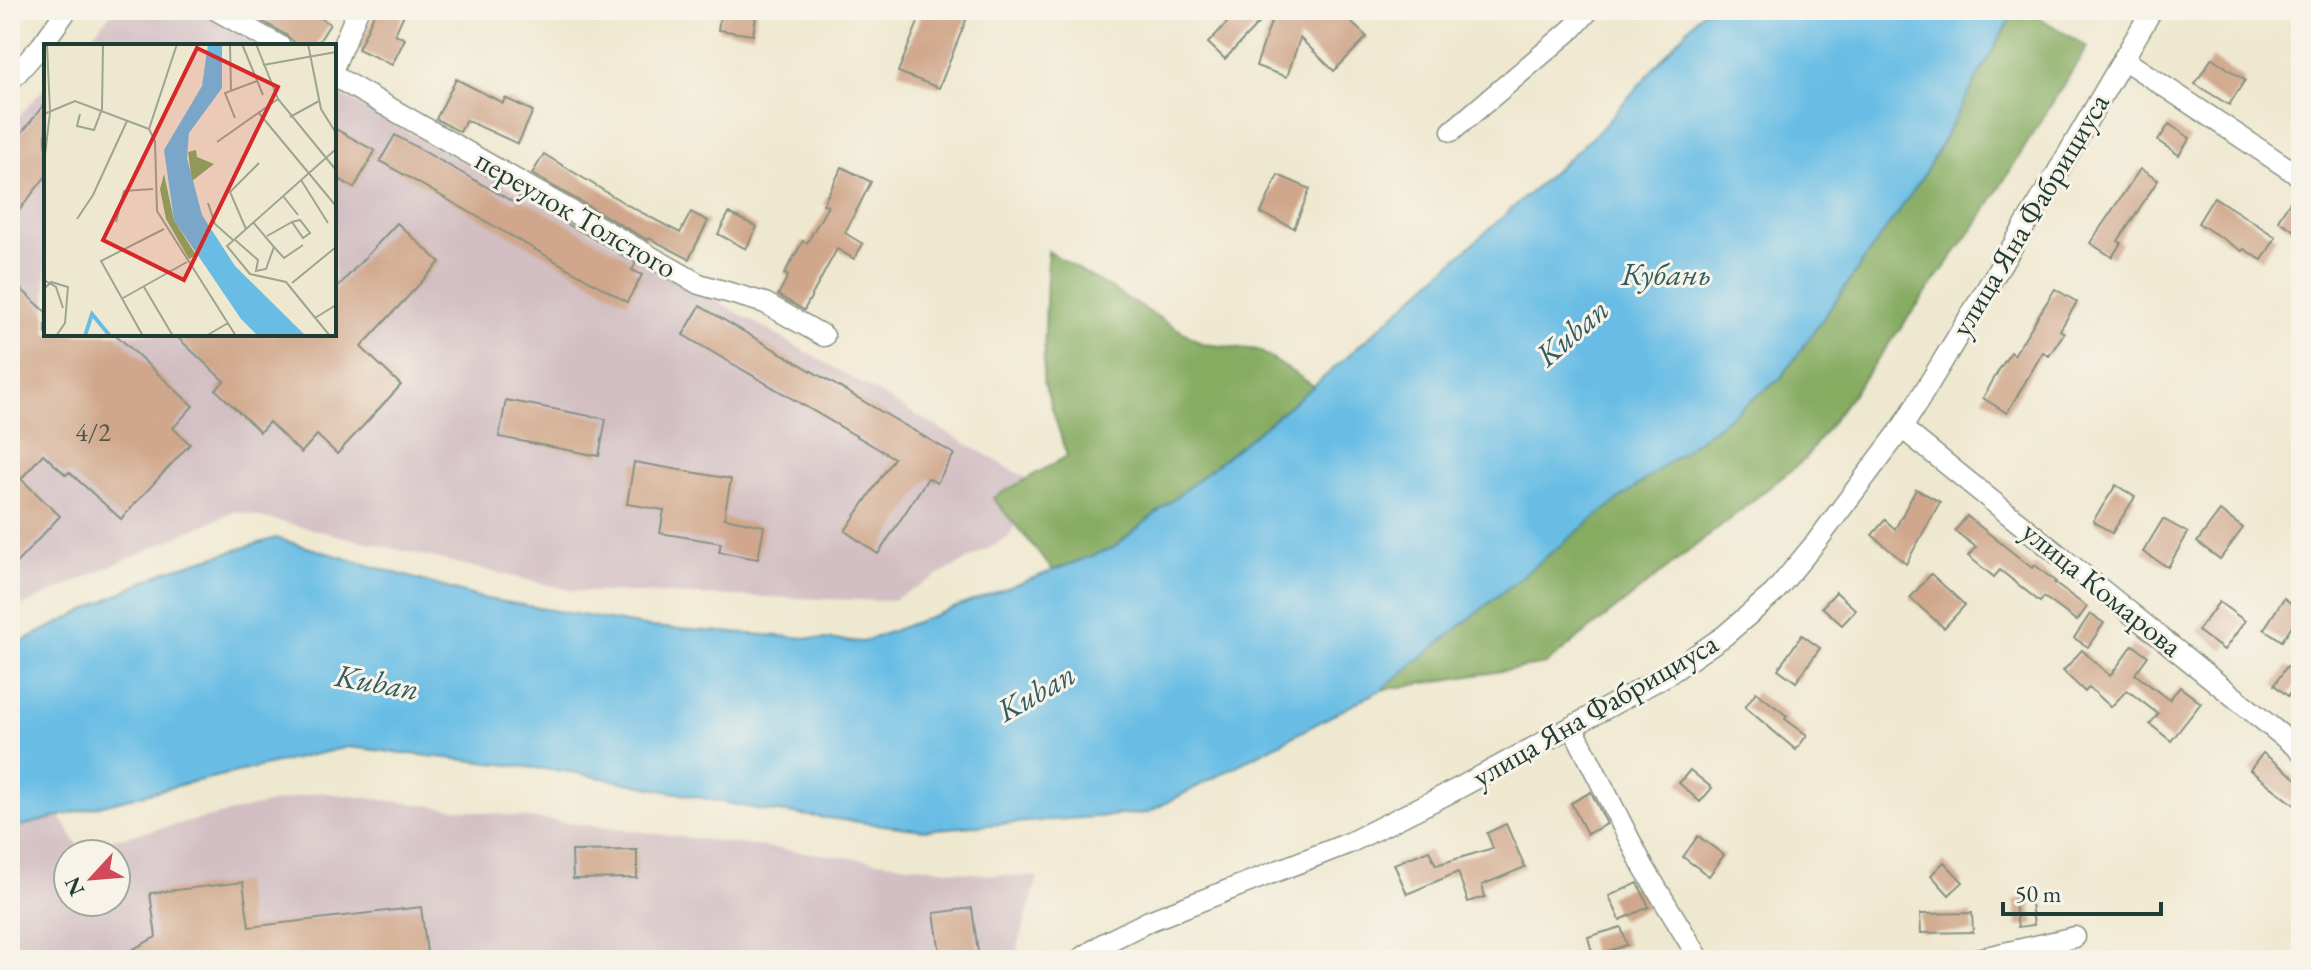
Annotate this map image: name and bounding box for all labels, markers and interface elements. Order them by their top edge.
inset map [44,44,336,336]
street label: улица Яна Фабрициуса [1941,86,2118,344]
street label: переулок Толстого [468,140,684,287]
water label: Кубань [1620,253,1711,295]
water label: Kuban [1526,289,1618,376]
house number: 4/2 [75,415,111,449]
street label: улица Комарова [2014,512,2191,665]
street label: улица Яна Фабрициуса [1465,623,1725,796]
water label: Kuban [988,653,1083,732]
water label: Kuban [331,654,422,710]
north arrow [52,838,132,918]
scale bar [2003,866,2161,916]
text: N [57,872,91,901]
text: 50 m [2015,878,2062,909]

